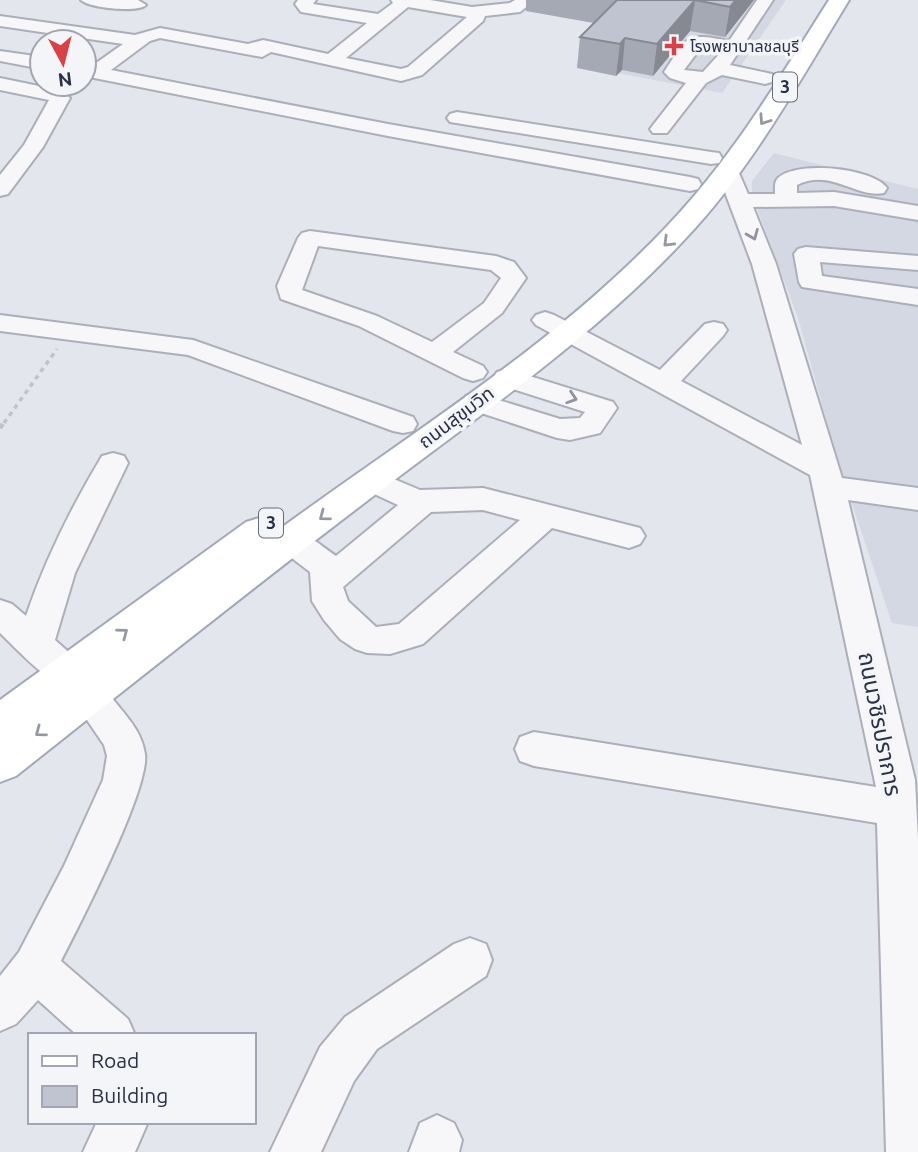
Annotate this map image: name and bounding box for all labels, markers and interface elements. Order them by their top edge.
north arrow [28,28,98,98]
marker: โรงพยาบาลชลบุรี [664,36,684,56]
place label: โรงพยาบาลชลบุรี [690,37,799,56]
text: N [57,68,73,92]
road number: 3 [773,72,797,102]
one-way arrow [759,112,772,125]
one-way arrow [744,228,758,240]
one-way arrow [663,233,676,246]
street label: ถนนสุขุมวิท [414,382,499,453]
one-way arrow [566,390,578,405]
one-way arrow [319,507,331,520]
road number: 3 [259,508,283,538]
one-way arrow [115,629,128,641]
street label: ถนนวชิรปราการ [854,650,907,798]
one-way arrow [35,723,48,736]
legend [28,1033,256,1124]
text: Road [91,1048,139,1072]
text: Building [91,1083,168,1107]

